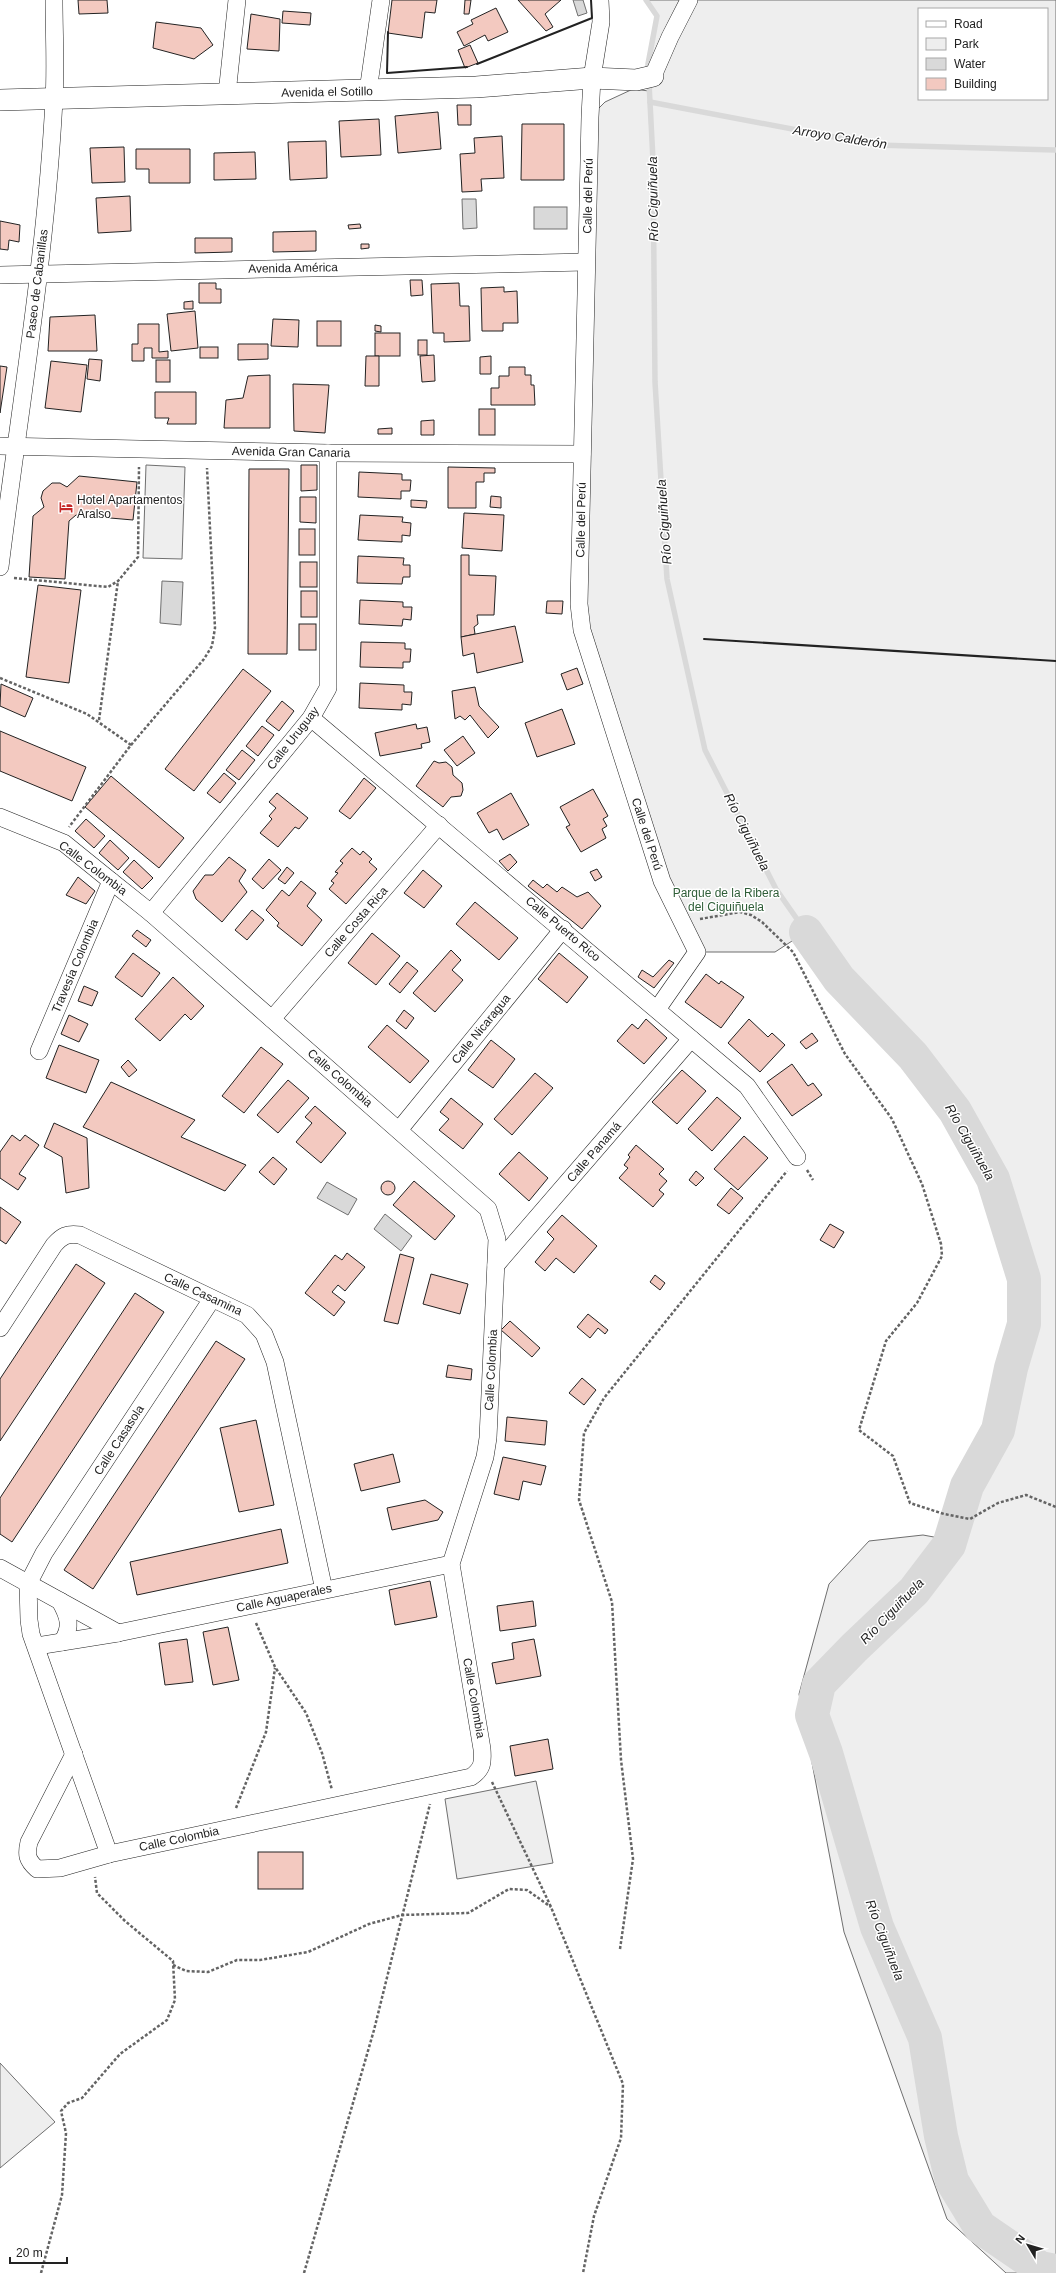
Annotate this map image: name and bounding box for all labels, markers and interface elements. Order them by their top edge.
legend [918,8,1048,100]
text: Road [954,17,983,31]
text: Park [954,37,980,51]
text: Water [954,57,986,71]
text: Building [954,77,997,91]
street label: Avenida el Sotillo [281,84,373,100]
water label: Arroyo Calderón [791,122,888,152]
water label: Río Ciguiñuela [645,156,661,242]
street label: Calle del Perú [580,158,596,234]
street label: Paseo de Cabanillas [23,229,51,339]
street label: Avenida América [248,260,338,276]
street label: Avenida Gran Canaria [232,444,351,460]
water label: Río Ciguiñuela [654,479,674,565]
street label: Calle del Perú [573,482,589,558]
place label: Hotel Apartamentos Aralso [77,493,182,521]
hotel icon: Hotel Apartamentos Aralso [58,499,74,515]
street label: Calle Uruguay [264,704,322,772]
water label: Río Ciguiñuela [721,791,773,873]
street label: Calle del Perú [629,796,665,872]
street label: Calle Colombia [56,838,130,898]
street label: Calle Costa Rica [321,883,391,960]
park label: Parque de la Ribera del Ciguiñuela [673,886,780,914]
street label: Calle Puerto Rico [523,894,604,965]
street label: Travesía Colombia [49,917,101,1015]
street label: Calle Nicaragua [449,991,514,1067]
street label: Calle Colombia [305,1046,376,1110]
water label: Río Ciguiñuela [942,1101,998,1183]
street label: Calle Panamá [564,1119,624,1185]
street label: Calle Casamina [162,1270,245,1318]
street label: Calle Colombia [482,1329,500,1411]
street label: Calle Casasola [91,1402,147,1478]
water label: Río Ciguiñuela [857,1575,927,1647]
street label: Calle Aguaperales [235,1581,333,1615]
street label: Calle Colombia [460,1657,488,1740]
street label: Calle Colombia [138,1824,221,1854]
water label: Río Ciguiñuela [863,1898,907,1982]
north arrow [1008,2225,1048,2265]
text: N [1013,2232,1027,2246]
scale bar [10,2239,67,2265]
text: 20 m [16,2246,43,2260]

